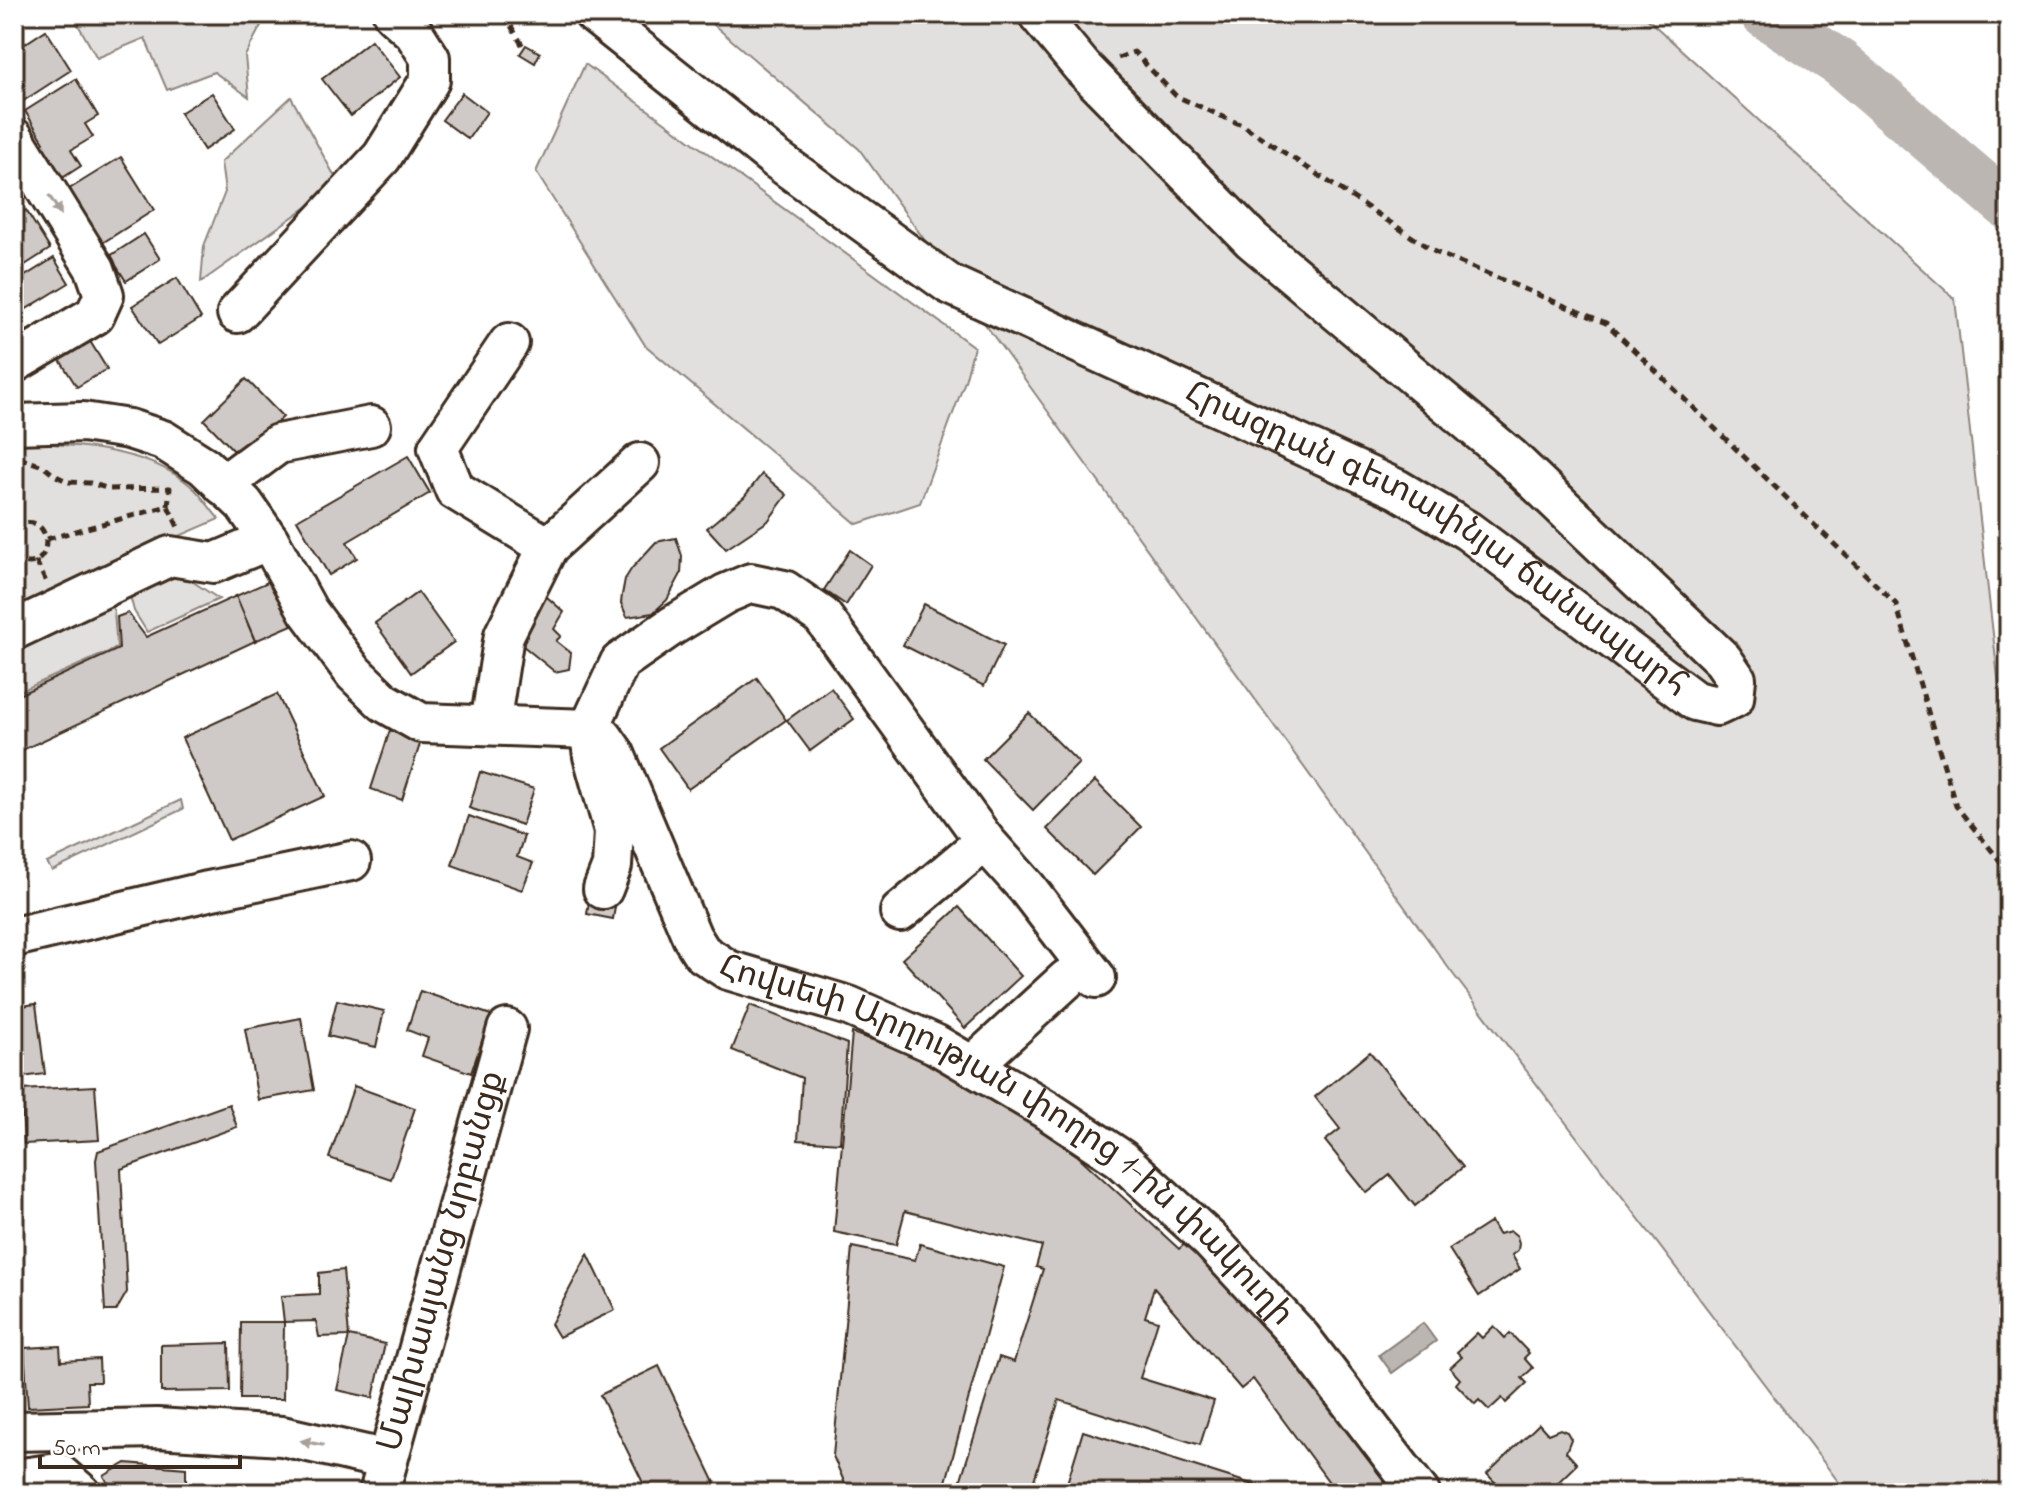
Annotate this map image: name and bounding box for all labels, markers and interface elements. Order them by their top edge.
one-way arrow [48,194,62,216]
street label: Հրազդան գետափնյա ճանապարհ [1176,370,1697,711]
street label: Հովսեփ Արղության փողոց 1-ին փակուղի [713,944,1304,1339]
street label: Մալխասյանց նրբանցք [366,1065,519,1458]
scale bar [40,1419,240,1469]
text: 50 m [52,1432,101,1467]
one-way arrow [299,1436,324,1448]

